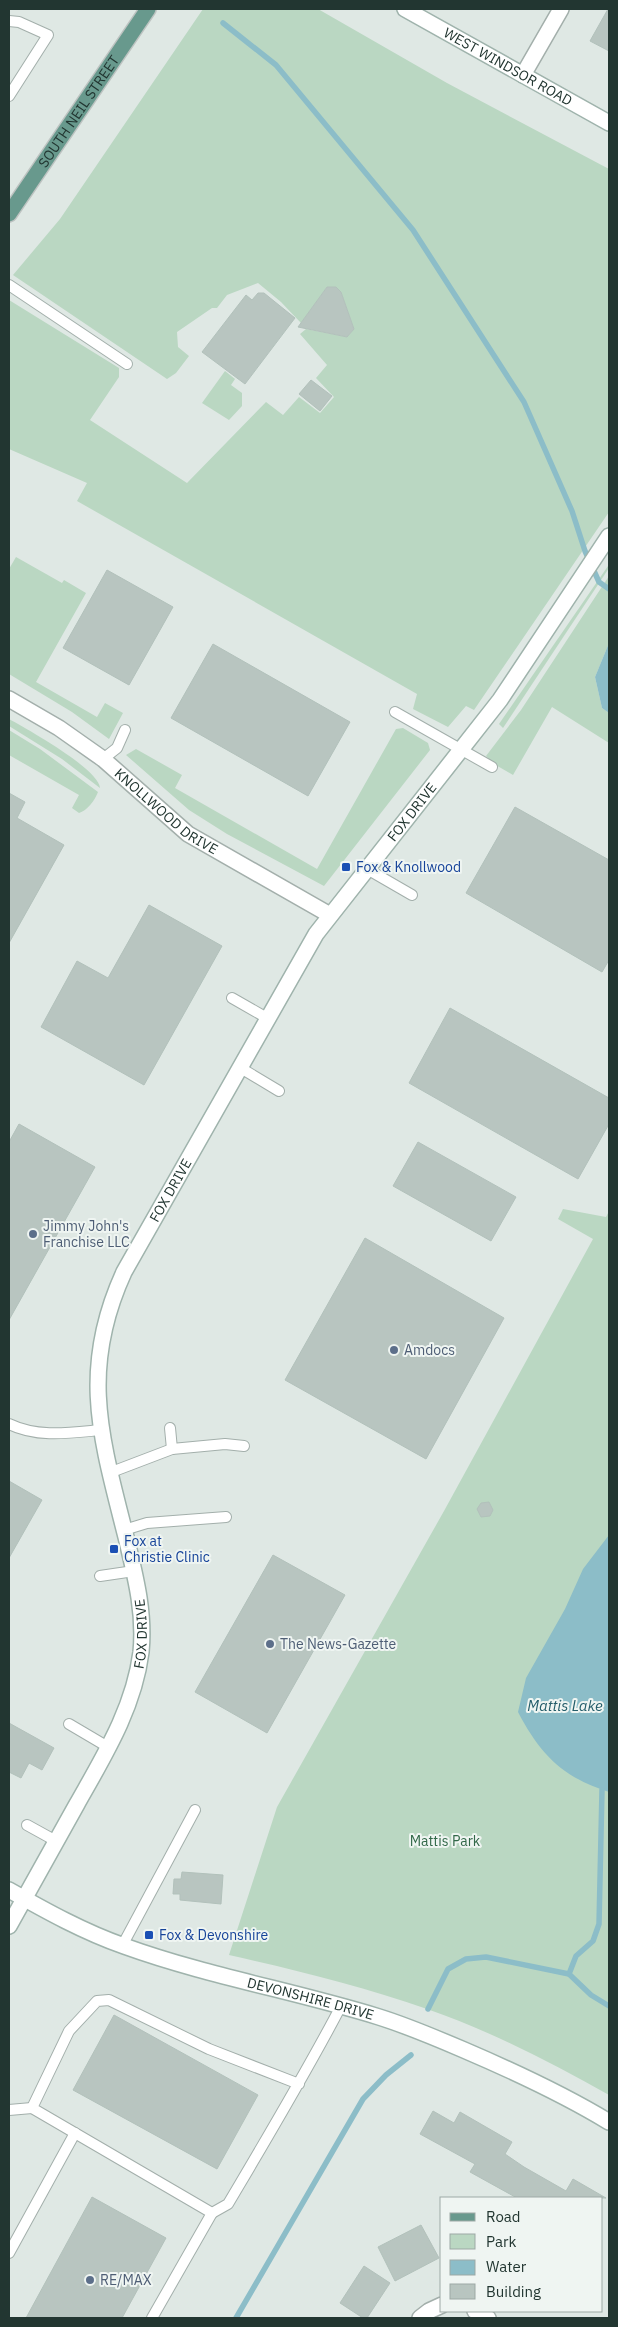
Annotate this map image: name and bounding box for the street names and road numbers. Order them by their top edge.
street label: WEST WINDSOR ROAD [440,23,576,110]
street label: SOUTH NEIL STREET [34,52,123,171]
street label: KNOLLWOOD DRIVE [111,764,221,858]
street label: FOX DRIVE [383,779,441,845]
street label: FOX DRIVE [145,1156,195,1225]
street label: FOX DRIVE [129,1598,151,1670]
street label: DEVONSHIRE DRIVE [245,1973,376,2024]

